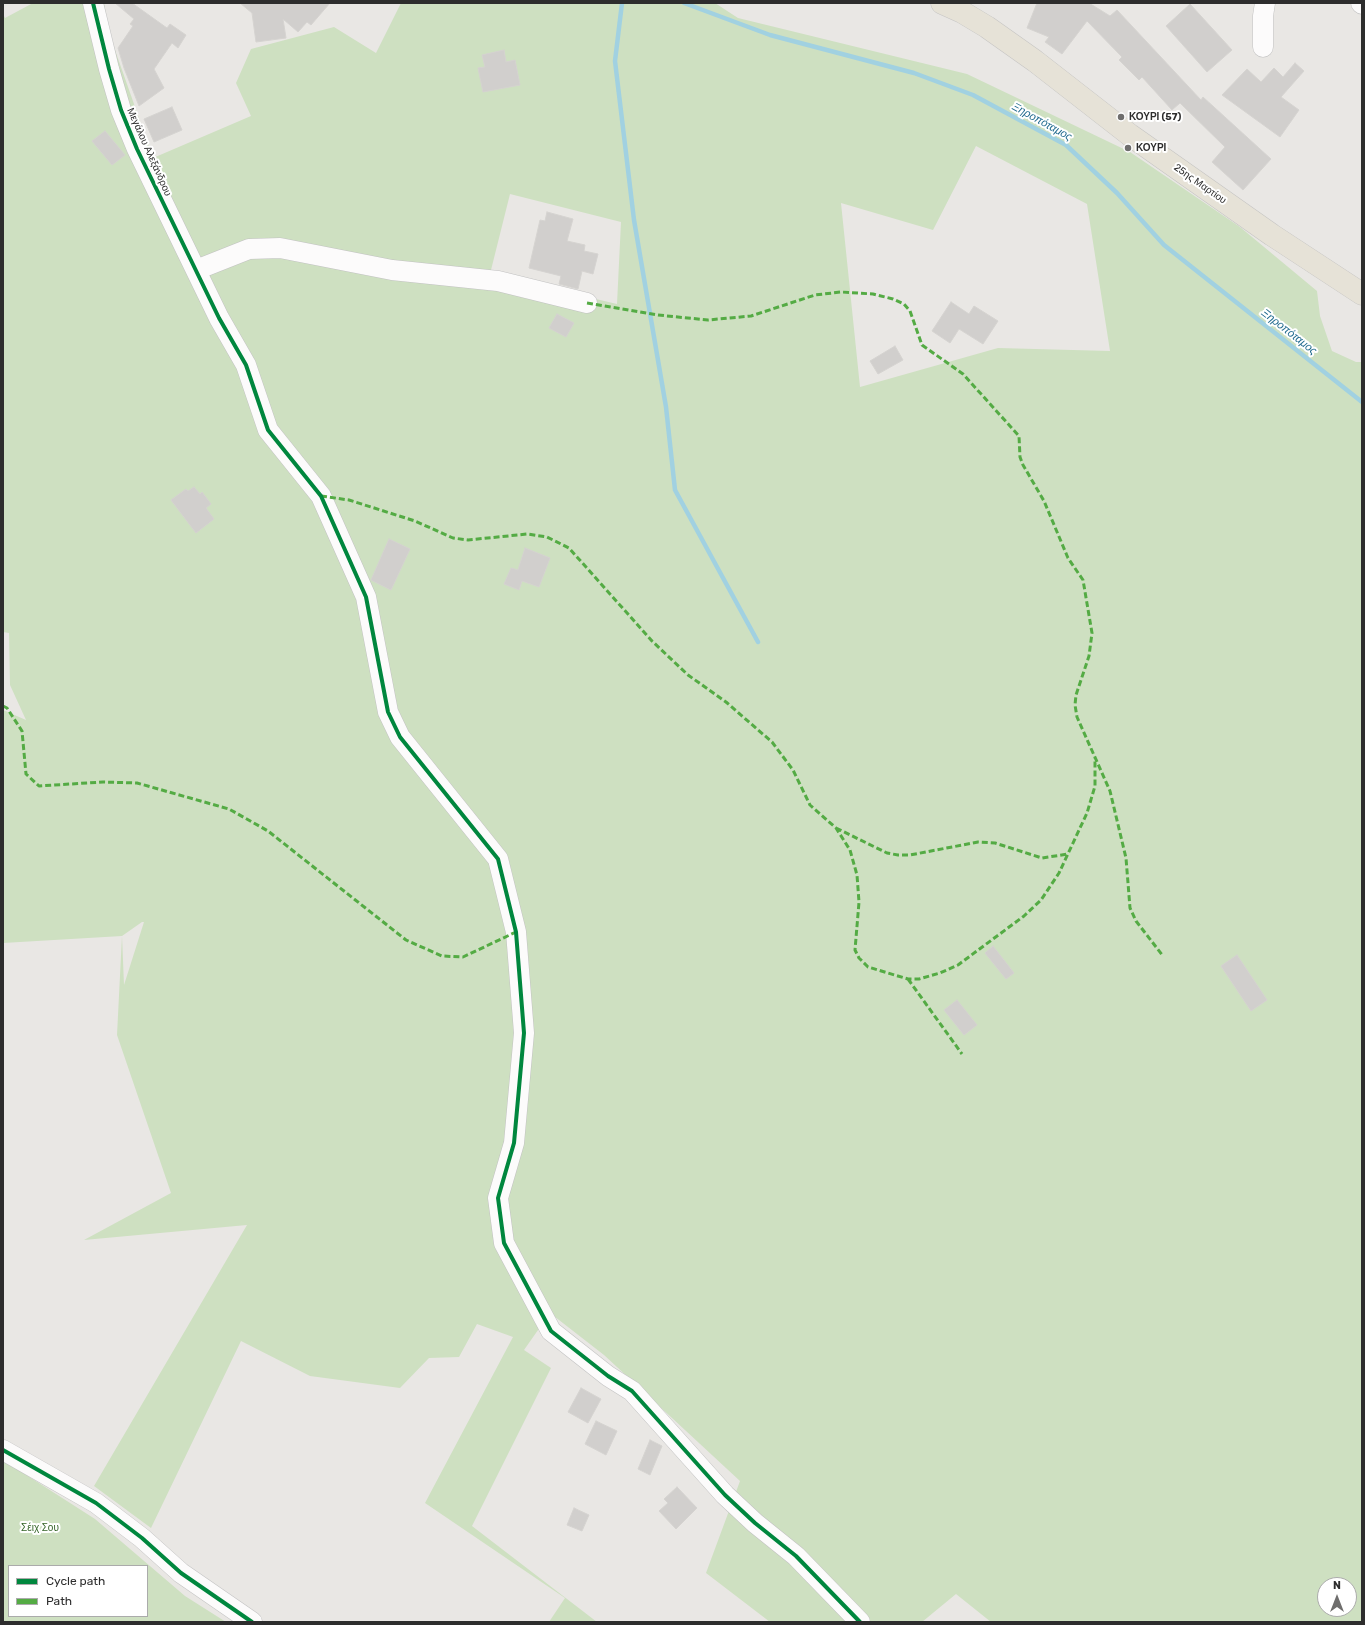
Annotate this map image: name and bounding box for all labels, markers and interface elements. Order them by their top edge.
water label: Ξηροπόταμος [1010,100,1074,144]
street label: Μεγάλου Αλεξάνδρου [124,106,174,198]
place label: ΚΟΥΡΙ (57) [1129,111,1181,123]
marker: ΚΟΥΡΙ (57) [1116,112,1126,122]
place label: ΚΟΥΡΙ [1136,142,1166,154]
marker: ΚΟΥΡΙ [1123,143,1133,153]
street label: 25ης Μαρτίου [1171,161,1229,207]
water label: Ξηροπόταμος [1259,306,1319,358]
park label: Σέιχ Σου [21,1522,59,1534]
legend [8,1565,148,1617]
text: Cycle path [46,1574,105,1588]
north arrow [1317,1577,1357,1617]
text: N [1333,1579,1341,1592]
text: Path [46,1594,72,1608]

